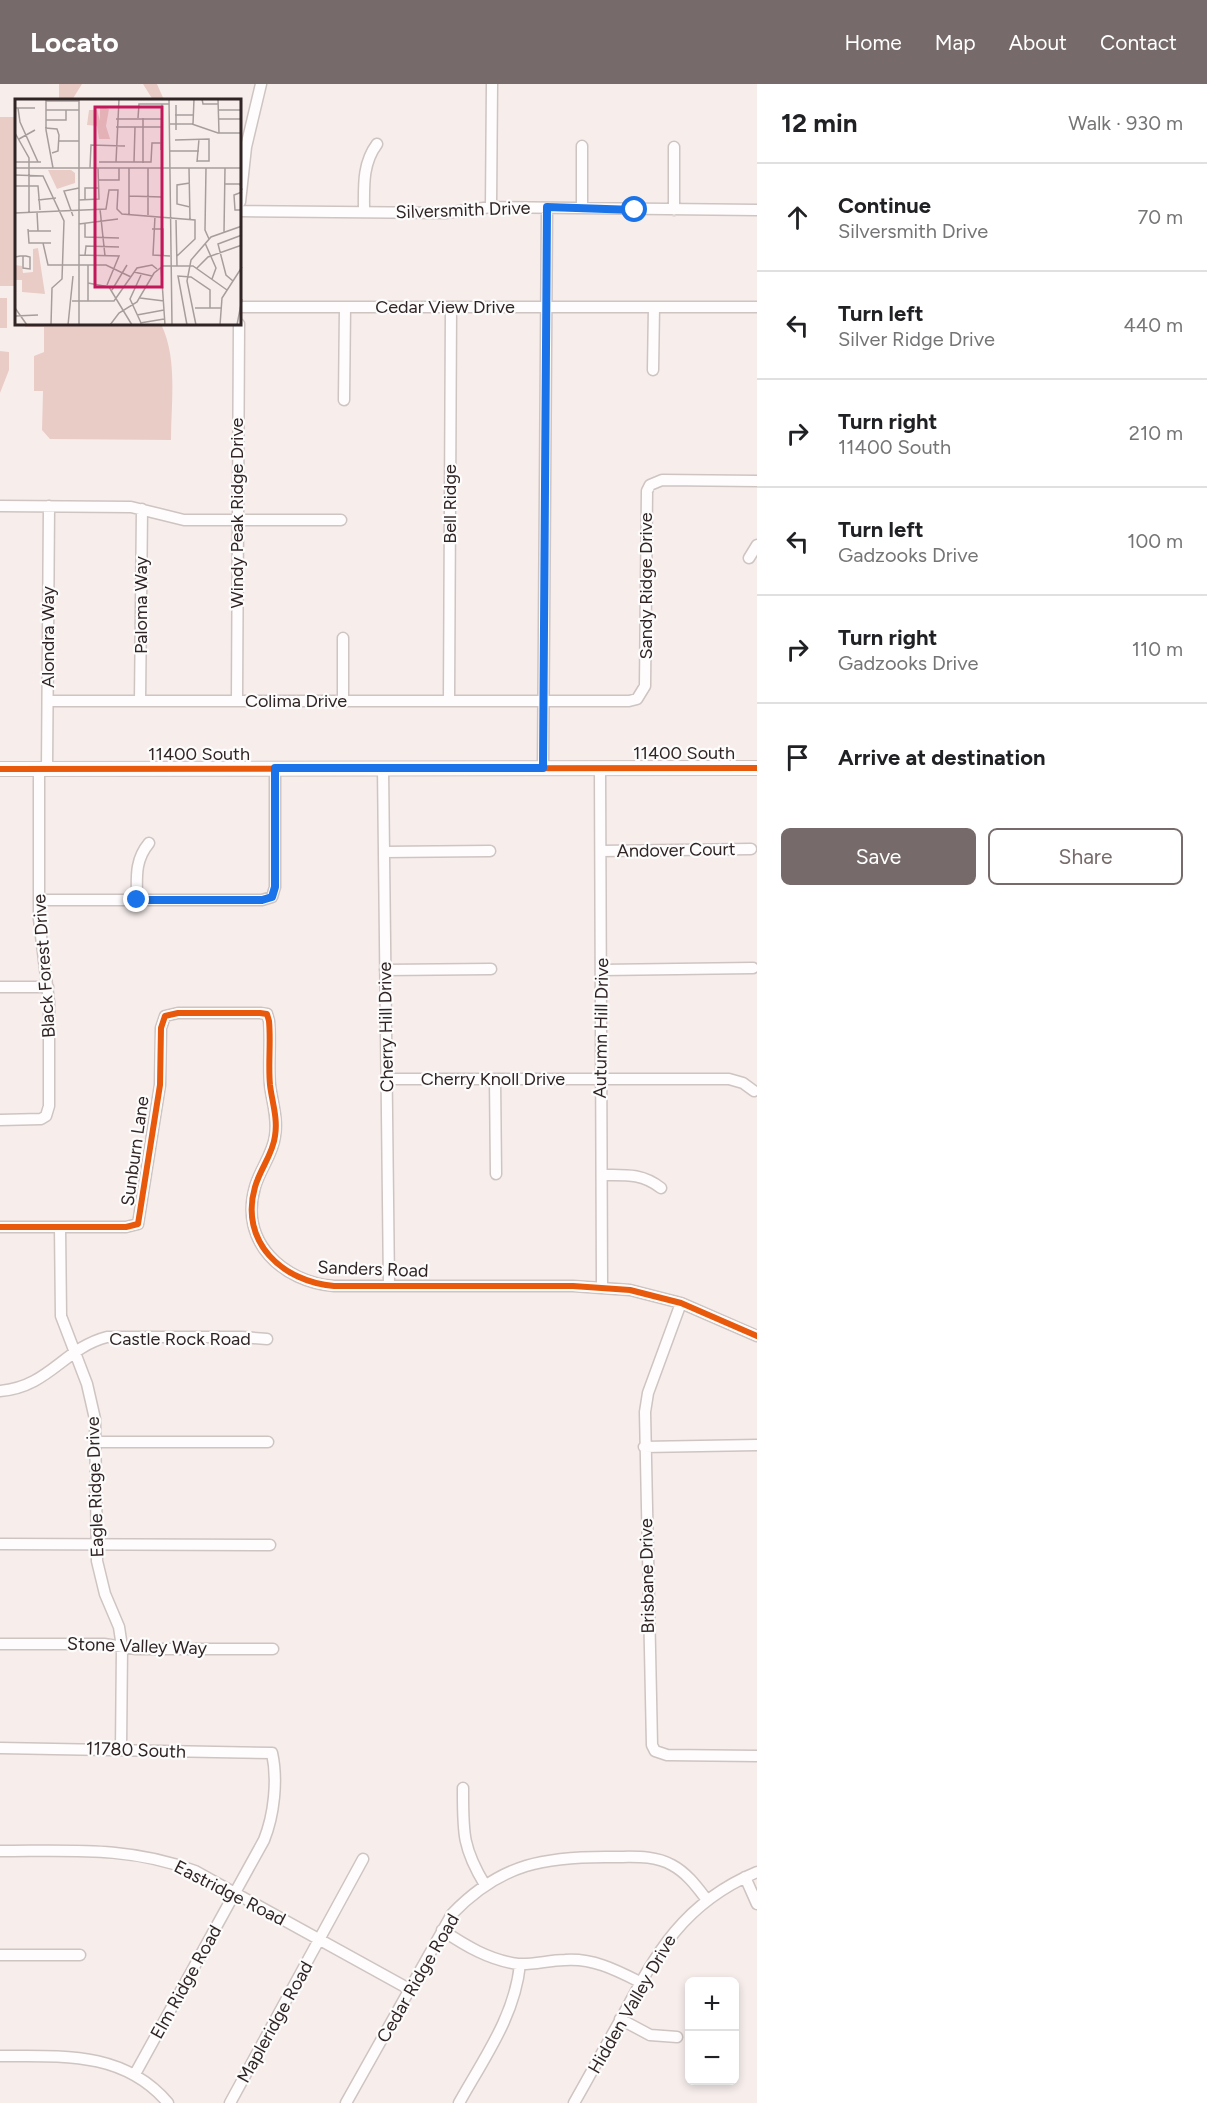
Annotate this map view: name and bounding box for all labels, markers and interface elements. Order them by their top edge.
text: Locato [30,25,119,59]
text: Home [845,30,902,55]
text: Map [935,30,976,55]
text: About [1009,30,1067,55]
text: Contact [1100,30,1177,55]
inset map [15,99,242,326]
text: 12 min [781,107,857,139]
text: Walk · 930 m [1068,111,1183,135]
text: Continue [838,192,931,219]
route start [621,196,647,222]
street label: Silversmith Drive [395,197,531,223]
icon: ahead [781,201,814,234]
text: 70 m [1137,205,1183,229]
text: Silversmith Drive [838,219,988,243]
street label: Cedar View Drive [375,296,515,318]
text: Turn left [838,300,924,327]
icon: left [781,309,814,342]
text: 440 m [1123,313,1183,337]
text: Silver Ridge Drive [838,327,995,351]
text: Turn right [838,408,937,435]
street label: Windy Peak Ridge Drive [226,417,248,608]
icon: right [781,417,814,450]
text: 210 m [1129,421,1183,445]
text: 11400 South [838,435,951,459]
street label: Bell Ridge [439,464,461,544]
street label: Sandy Ridge Drive [635,512,657,660]
text: Turn left [838,516,924,543]
icon: left [781,525,814,558]
text: 100 m [1127,529,1183,553]
text: Gadzooks Drive [838,543,978,567]
street label: Paloma Way [130,556,152,654]
street label: Alondra Way [37,585,59,688]
text: Turn right [838,624,937,651]
icon: right [781,633,814,666]
text: 110 m [1132,637,1183,661]
text: Gadzooks Drive [838,651,978,675]
street label: Colima Drive [245,690,347,712]
icon: arrive [781,741,814,774]
street label: 11400 South [633,742,735,764]
street label: 11400 South [148,743,250,765]
text: Arrive at destination [838,744,1046,771]
button: Save [781,828,976,885]
button: Share [988,828,1183,885]
street label: Andover Court [616,838,736,862]
route end [123,886,149,912]
street label: Black Forest Drive [28,893,60,1039]
street label: Autumn Hill Drive [589,957,613,1098]
street label: Cherry Hill Drive [374,961,398,1092]
street label: Cherry Knoll Drive [421,1068,565,1090]
street label: Sunburn Lane [116,1094,154,1207]
street label: Sanders Road [317,1256,429,1282]
street label: Castle Rock Road [109,1328,251,1350]
street label: Eagle Ridge Drive [82,1416,108,1558]
street label: Brisbane Drive [635,1518,659,1634]
street label: Stone Valley Way [67,1633,208,1659]
street label: 11780 South [86,1737,186,1763]
street label: Eastridge Road [171,1855,289,1931]
street label: Cedar Ridge Road [372,1910,464,2046]
street label: Elm Ridge Road [146,1921,226,2043]
street label: Hidden Valley Drive [583,1930,681,2078]
street label: Mapleridge Road [232,1957,318,2087]
map controls [685,1977,739,2085]
button: + [685,1977,739,2031]
button: − [685,2031,739,2085]

